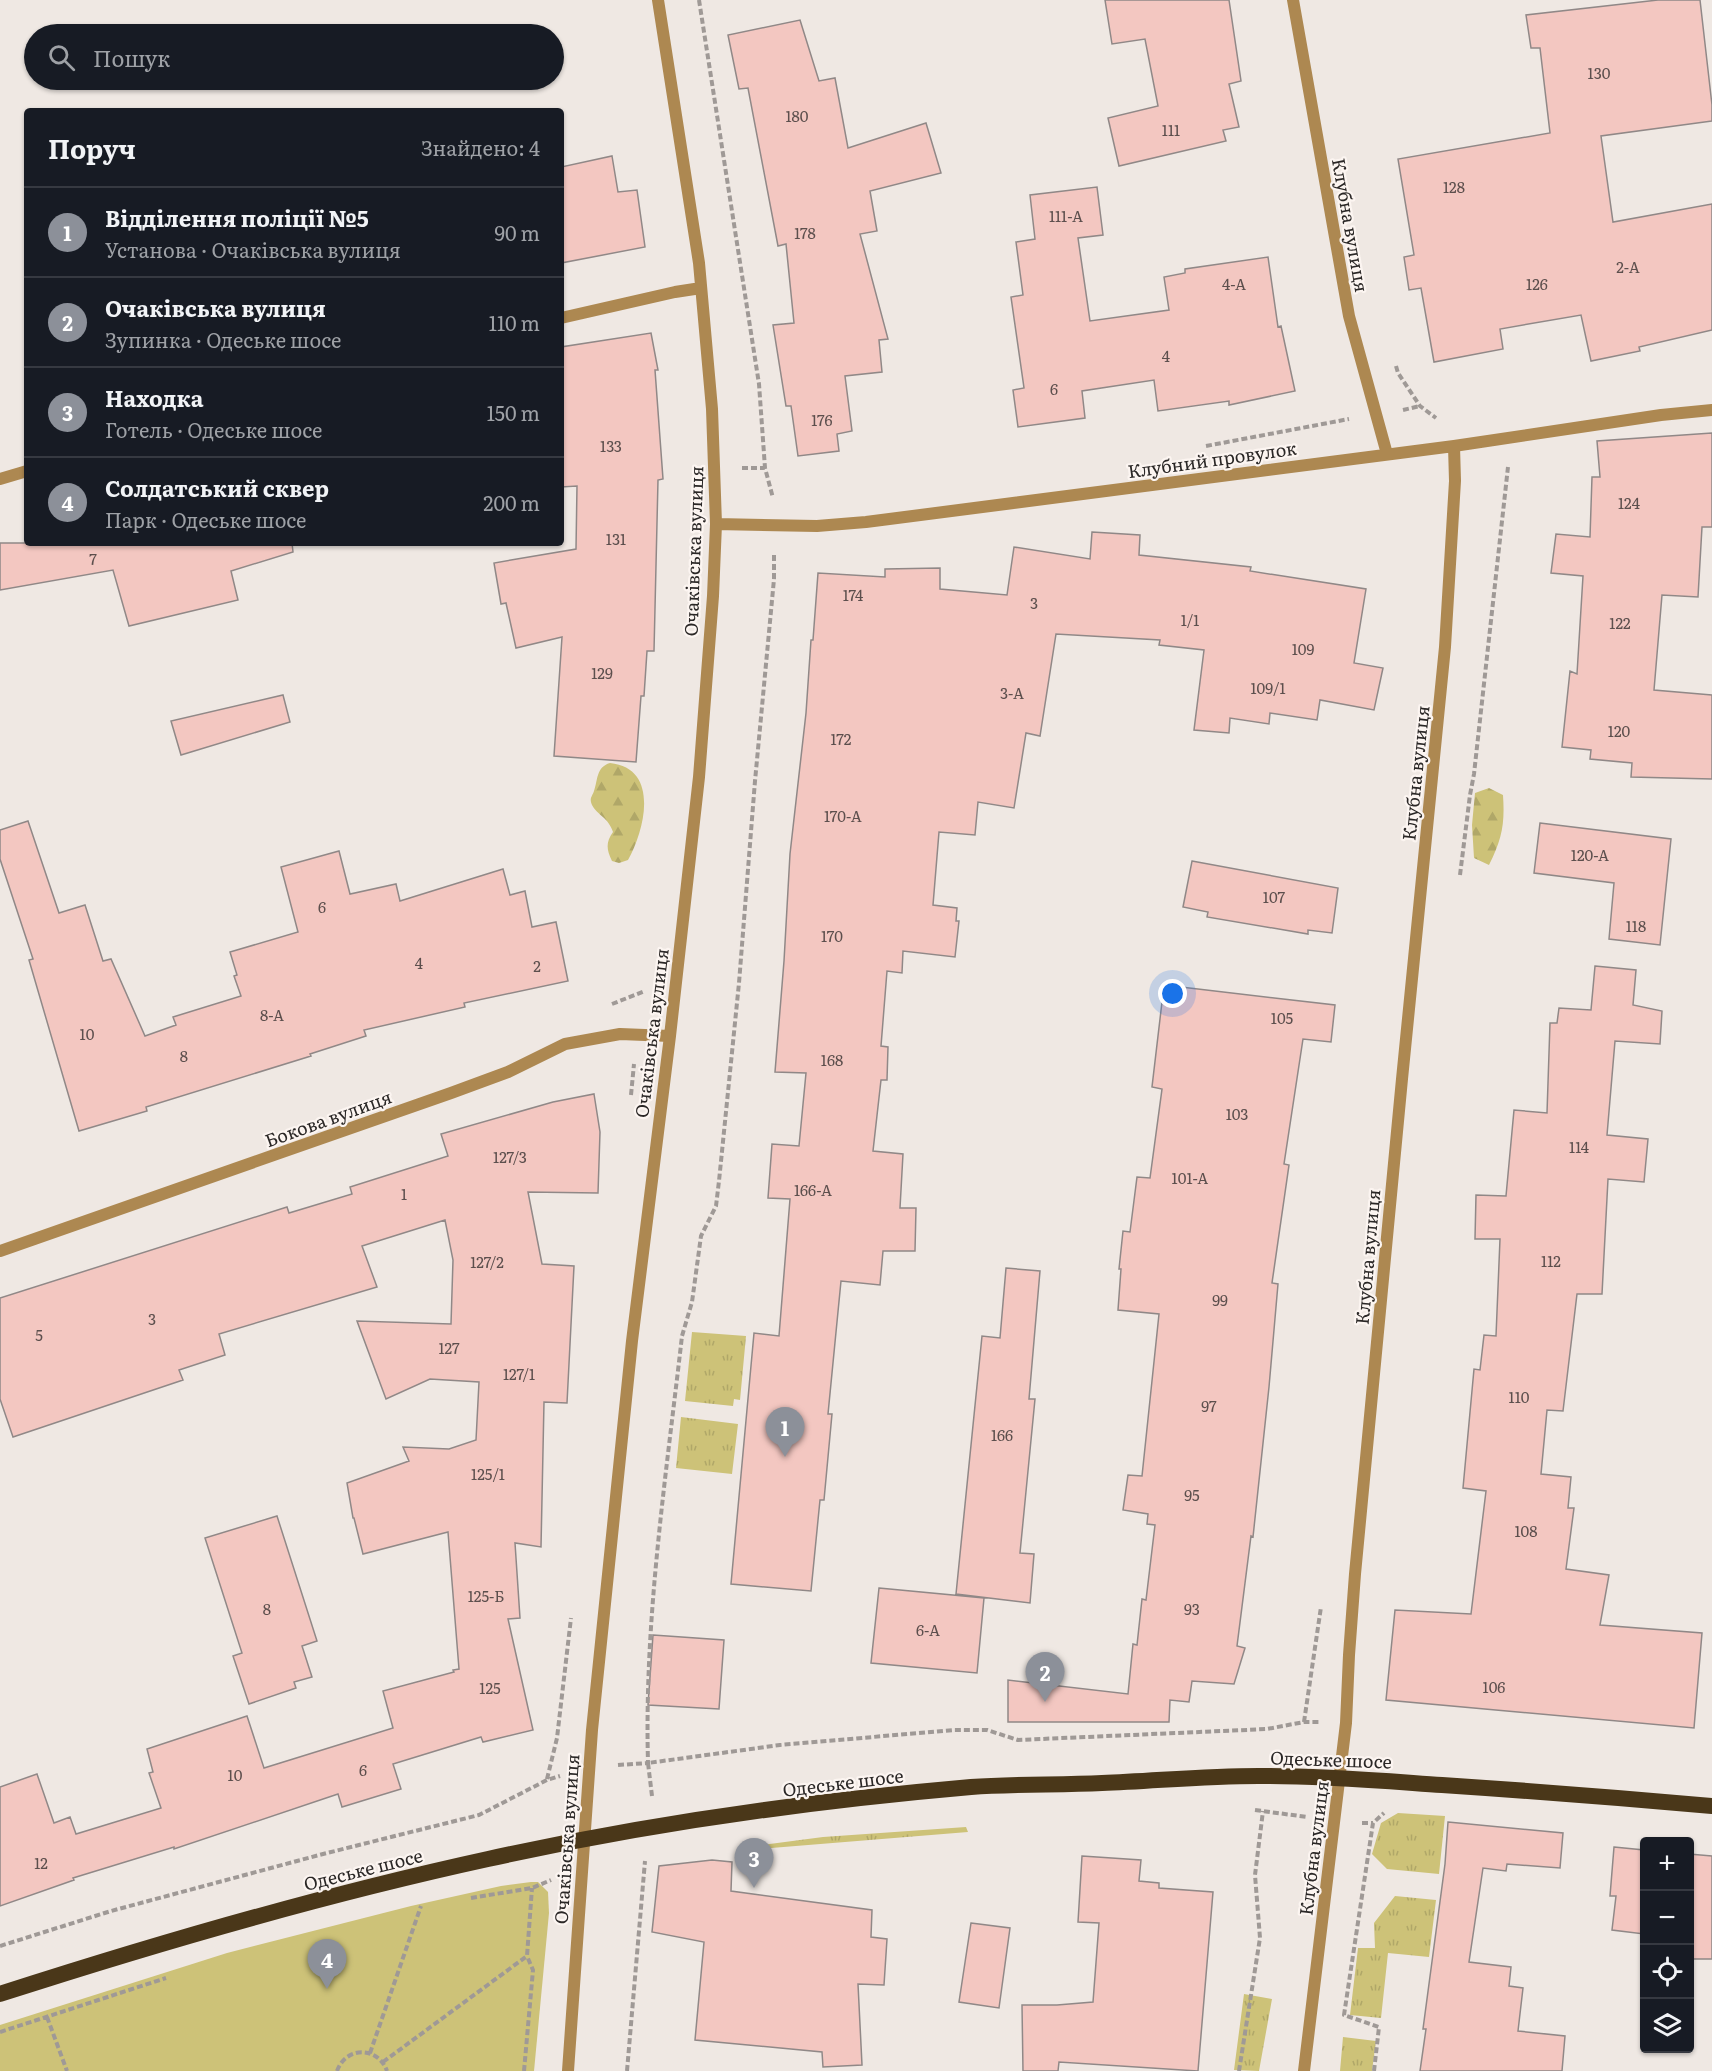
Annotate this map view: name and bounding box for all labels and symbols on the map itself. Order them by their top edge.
house number: 130 [1588,61,1611,84]
house number: 180 [785,104,809,127]
house number: 111 [1162,118,1180,141]
street label: Клубна вулиця [1326,156,1376,294]
house number: 128 [1443,175,1465,198]
house number: 111-А [1049,204,1083,227]
house number: 178 [794,221,816,244]
house number: 2-А [1616,255,1640,278]
house number: 4-А [1222,272,1246,295]
house number: 126 [1526,272,1548,295]
house number: 4 [1162,344,1170,367]
house number: 6 [1050,377,1058,400]
house number: 176 [811,408,833,431]
house number: 133 [600,434,622,457]
street label: Клубний провулок [1126,434,1299,484]
street label: Очаківська вулиця [677,465,709,637]
house number: 124 [1618,491,1640,514]
house number: 131 [606,527,626,550]
house number: 7 [89,547,97,570]
house number: 174 [843,583,863,606]
house number: 3 [1030,591,1038,614]
house number: 1/1 [1181,608,1199,631]
house number: 122 [1609,611,1631,634]
house number: 109 [1292,637,1314,660]
house number: 129 [591,661,613,684]
house number: 109/1 [1250,676,1286,699]
house number: 3-А [1000,681,1024,704]
street label: Клубна вулиця [1394,704,1436,842]
house number: 120 [1608,719,1631,742]
house number: 172 [831,727,852,750]
house number: 170-А [824,804,862,827]
house number: 120-А [1571,843,1609,866]
house number: 107 [1263,885,1286,908]
house number: 6 [318,895,326,918]
house number: 118 [1626,914,1646,937]
house number: 170 [821,924,843,947]
street label: Очаківська вулиця [627,947,675,1119]
house number: 4 [415,951,423,974]
house number: 2 [533,954,541,977]
your location [1158,979,1187,1008]
house number: 8-А [260,1003,284,1026]
house number: 105 [1271,1006,1294,1029]
house number: 10 [80,1022,95,1045]
house number: 8 [180,1044,188,1067]
house number: 168 [821,1048,843,1071]
street label: Бокова вулиця [261,1083,395,1153]
house number: 103 [1226,1102,1248,1125]
house number: 114 [1569,1135,1589,1158]
house number: 127/3 [493,1145,527,1168]
house number: 101-А [1172,1166,1208,1189]
house number: 166-А [794,1178,832,1201]
house number: 1 [401,1182,407,1205]
street label: Клубна вулиця [1348,1188,1386,1326]
house number: 112 [1541,1249,1561,1272]
house number: 127/2 [470,1250,504,1273]
house number: 99 [1212,1288,1228,1311]
house number: 3 [148,1307,156,1330]
house number: 5 [35,1323,43,1346]
house number: 127 [438,1336,460,1359]
house number: 127/1 [503,1362,535,1385]
house number: 110 [1509,1385,1530,1408]
house number: 97 [1201,1394,1217,1417]
pin: 1 [766,1408,804,1457]
house number: 166 [991,1423,1013,1446]
house number: 125/1 [471,1462,505,1485]
house number: 95 [1184,1483,1200,1506]
house number: 108 [1514,1519,1538,1542]
house number: 125-Б [468,1584,504,1607]
house number: 8 [263,1597,271,1620]
house number: 93 [1184,1597,1200,1620]
house number: 6-А [916,1618,940,1641]
pin: 2 [1026,1652,1064,1702]
house number: 106 [1483,1675,1505,1698]
house number: 125 [479,1676,501,1699]
street label: Одеське шосе [1270,1743,1392,1775]
street label: Очаківська вулиця [547,1753,585,1925]
house number: 6 [359,1758,367,1781]
street label: Одеське шосе [781,1761,905,1803]
house number: 10 [228,1763,243,1786]
street label: Клубна вулиця [1291,1779,1335,1917]
pin: 3 [734,1838,774,1888]
street label: Одеське шосе [301,1841,425,1897]
house number: 12 [34,1851,48,1874]
pin: 4 [308,1940,346,1989]

